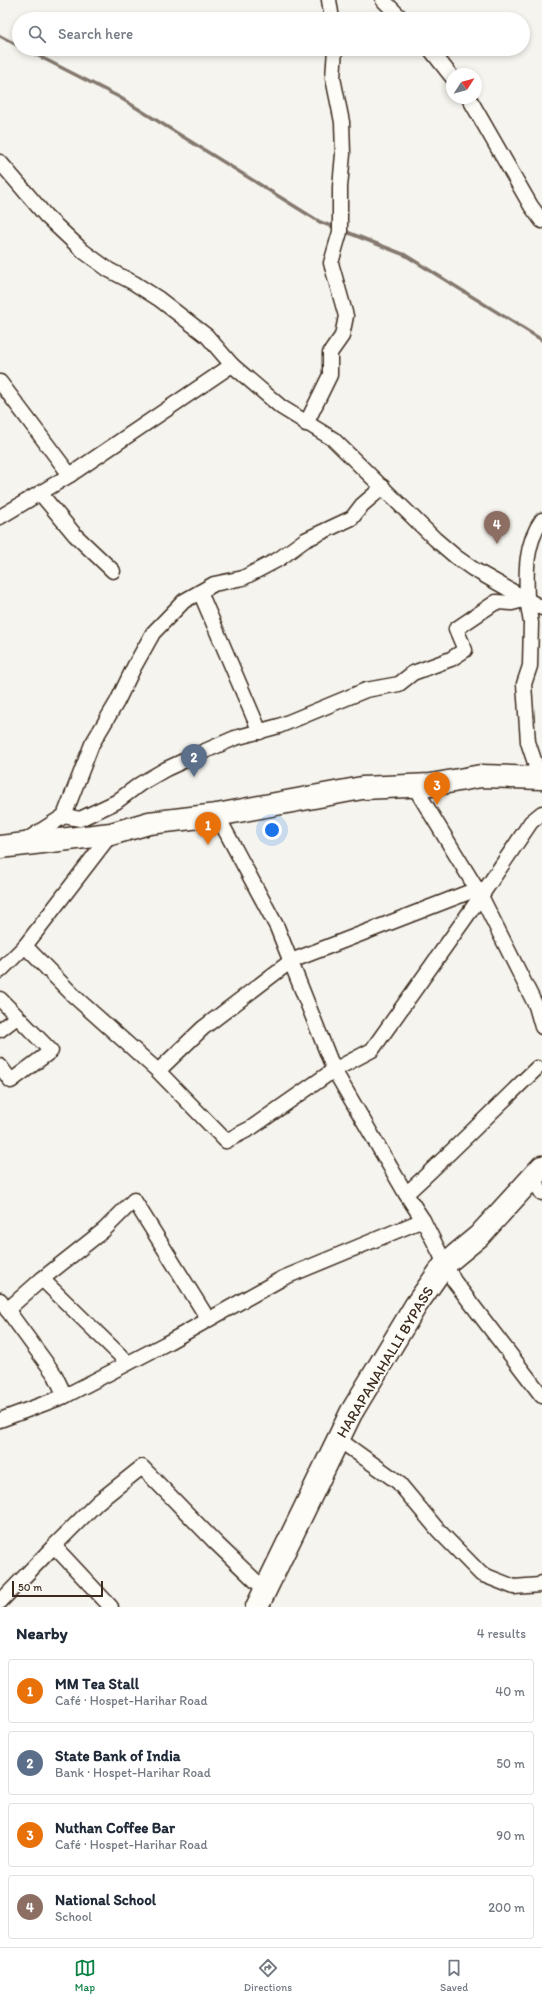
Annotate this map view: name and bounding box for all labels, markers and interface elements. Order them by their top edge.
search box [12,12,530,56]
icon: search [26,23,48,45]
text: Search here [58,25,133,43]
north arrow [446,68,482,104]
pin: 4 [484,511,510,544]
pin: 2 [181,744,207,777]
pin: 3 [424,772,450,805]
pin: 1 [195,812,221,845]
your location [262,820,282,840]
street label: HARAPANAHALLI BYPASS [333,1283,437,1441]
scale bar [12,1579,103,1598]
text: 50 m [18,1581,42,1594]
text: Nearby [16,1623,68,1643]
text: 4 results [477,1626,526,1641]
text: MM Tea Stall [55,1675,139,1693]
text: 1 [27,1684,33,1699]
text: 40 m [495,1684,525,1699]
text: Café · Hospet-Harihar Road [55,1693,208,1708]
text: State Bank of India [55,1747,181,1765]
text: 2 [27,1756,33,1771]
text: 50 m [496,1756,525,1771]
text: Bank · Hospet-Harihar Road [55,1765,211,1780]
text: Nuthan Coffee Bar [55,1819,175,1837]
text: 3 [26,1828,34,1843]
text: 90 m [496,1828,525,1843]
text: Café · Hospet-Harihar Road [55,1837,208,1852]
text: National School [55,1891,156,1909]
text: 4 [26,1900,34,1915]
text: 200 m [488,1900,525,1915]
text: School [55,1909,92,1924]
tab: Map [74,1957,96,1994]
tab: Directions [244,1957,292,1994]
tab: Saved [440,1957,468,1994]

